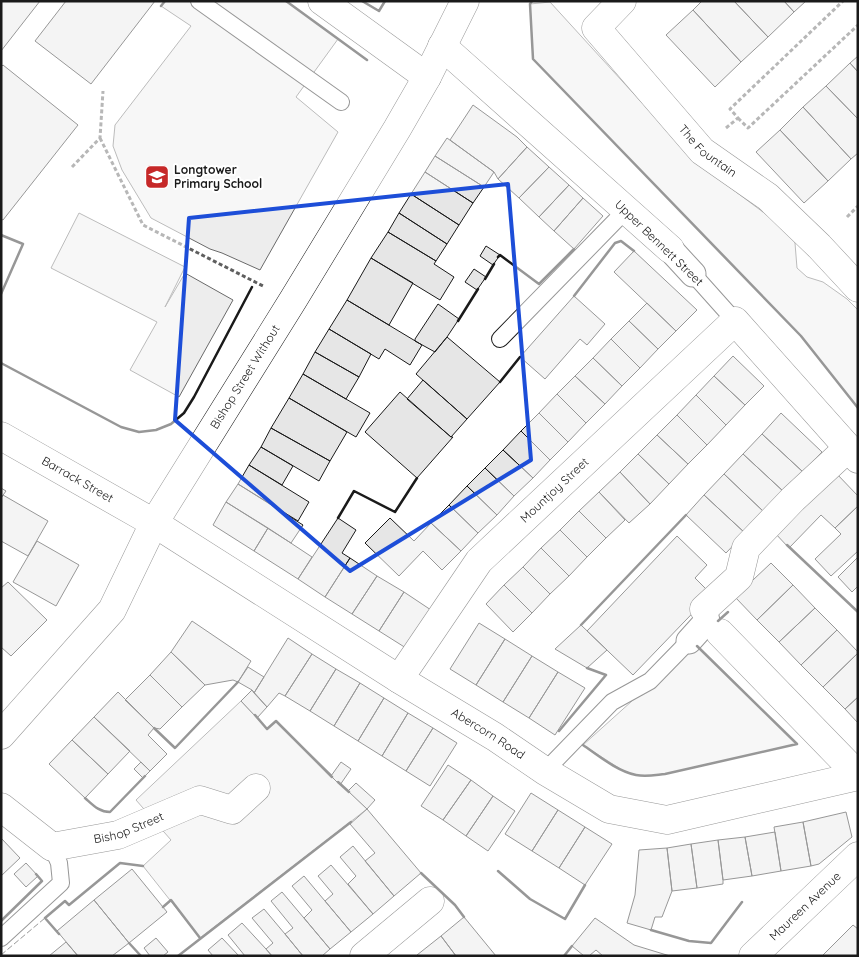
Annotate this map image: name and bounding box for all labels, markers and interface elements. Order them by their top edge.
street label: The Fountain [676,121,740,180]
place label: Longtower Primary School [174,162,262,191]
school or university icon: Longtower Primary School [144,164,170,190]
street label: Upper Bennett Street [612,197,707,289]
street label: Bishop Street Without [207,322,283,431]
street label: Barrack Street [39,453,116,505]
street label: Mountjoy Street [517,454,592,526]
street label: Abercorn Road [449,704,528,762]
street label: Bishop Street [92,808,166,846]
street label: Maureen Avenue [766,868,844,944]

